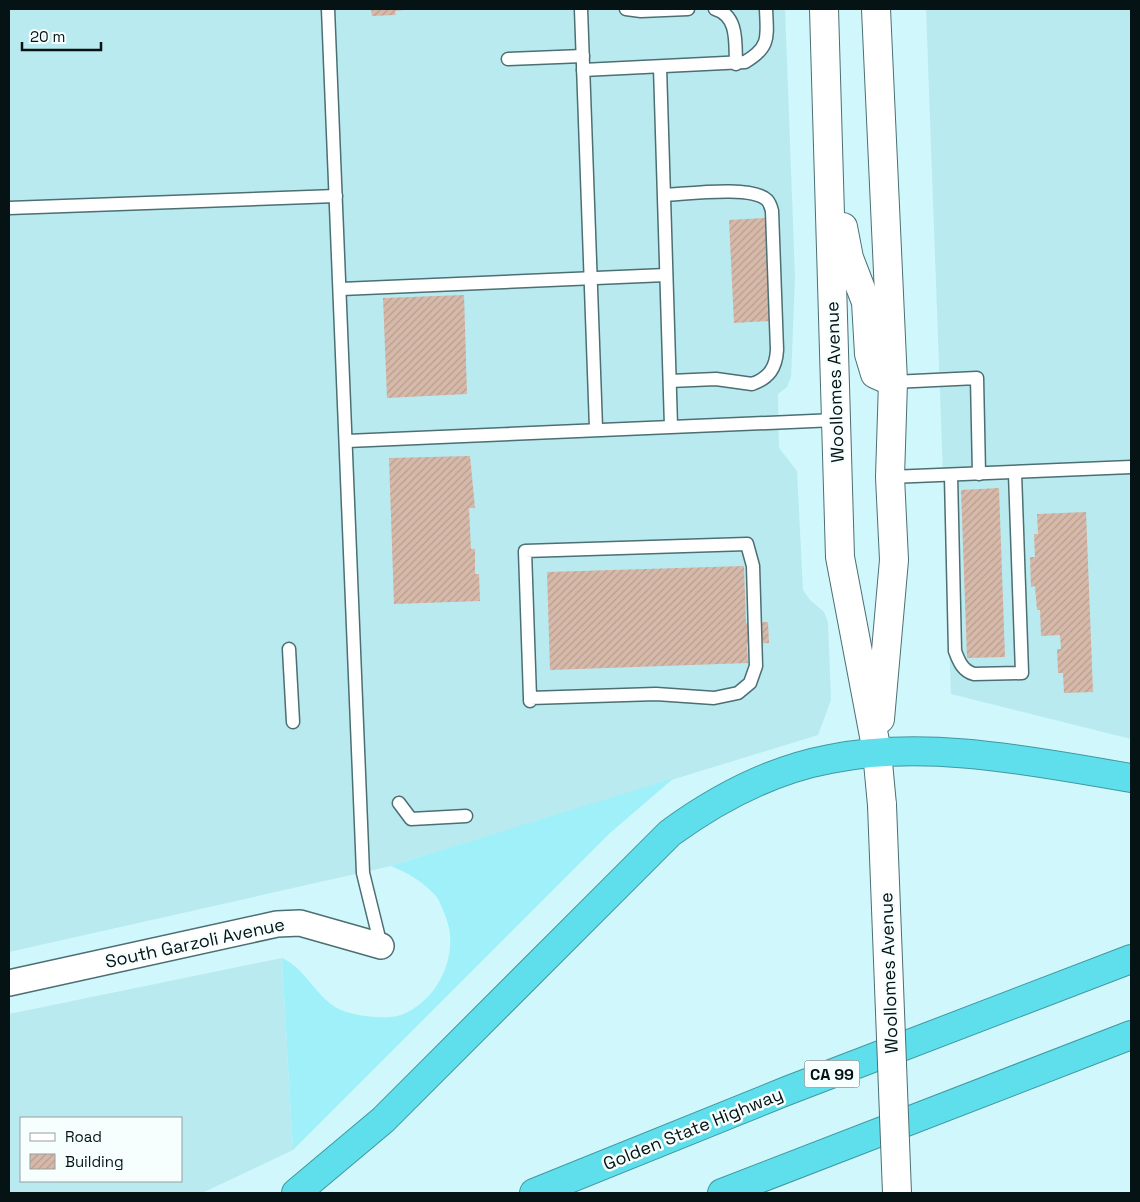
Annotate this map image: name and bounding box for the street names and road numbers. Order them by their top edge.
street label: Woollomes Avenue [820,301,849,463]
street label: Woollomes Avenue [874,892,903,1054]
street label: South Garzoli Avenue [103,912,287,973]
road number: CA 99 [804,1060,860,1088]
street label: Golden State Highway [600,1082,786,1175]

